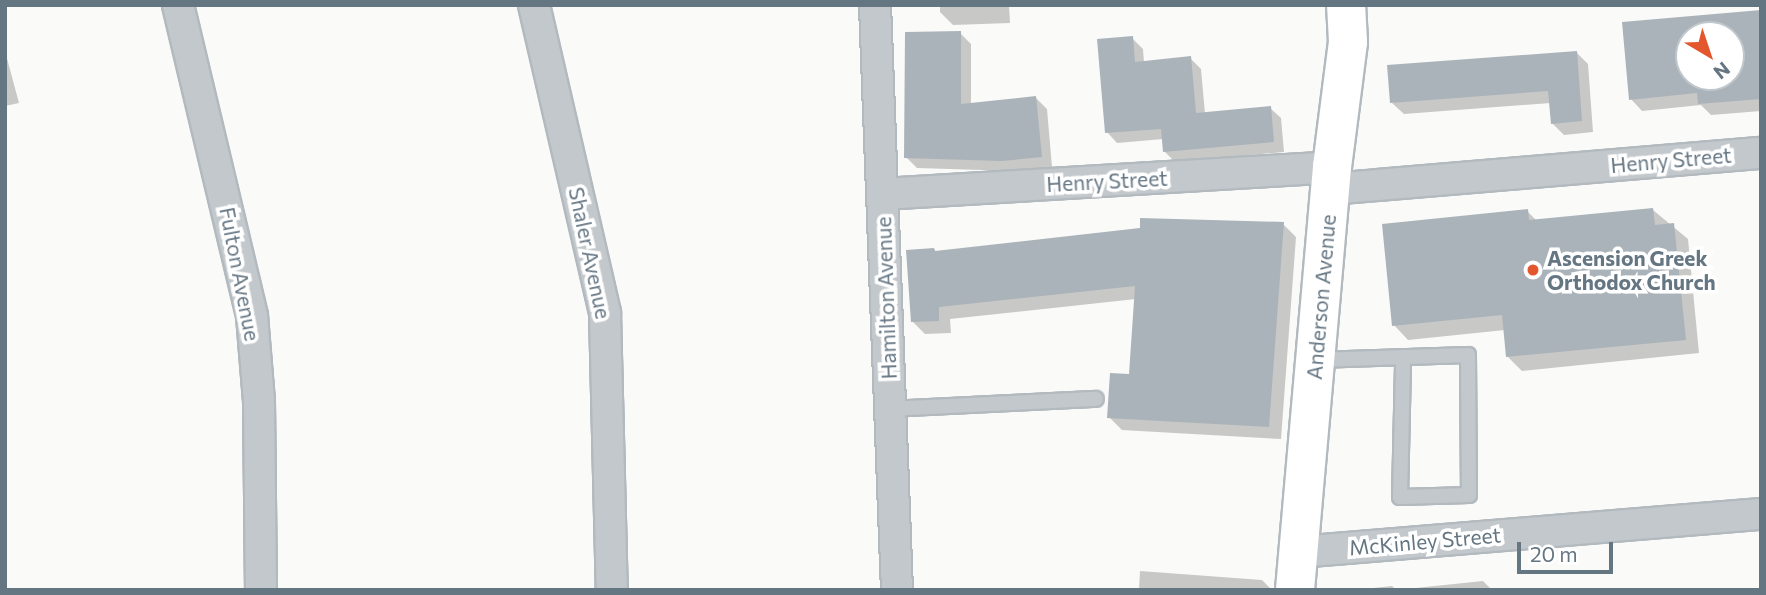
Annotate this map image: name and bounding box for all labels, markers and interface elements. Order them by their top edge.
north arrow [1675,21,1745,91]
text: N [1709,58,1735,85]
street label: Henry Street [1609,142,1733,178]
street label: Henry Street [1046,165,1168,197]
street label: Shaler Avenue [564,185,616,321]
street label: Fulton Avenue [215,205,265,343]
street label: Anderson Avenue [1301,213,1341,381]
street label: Hamilton Avenue [871,216,901,380]
place label: Ascension Greek Orthodox Church [1547,245,1716,295]
marker: Ascension Greek Orthodox Church [1525,262,1541,278]
street label: McKinley Street [1348,522,1502,560]
scale bar [1521,528,1617,572]
text: 20 m [1530,541,1578,566]

